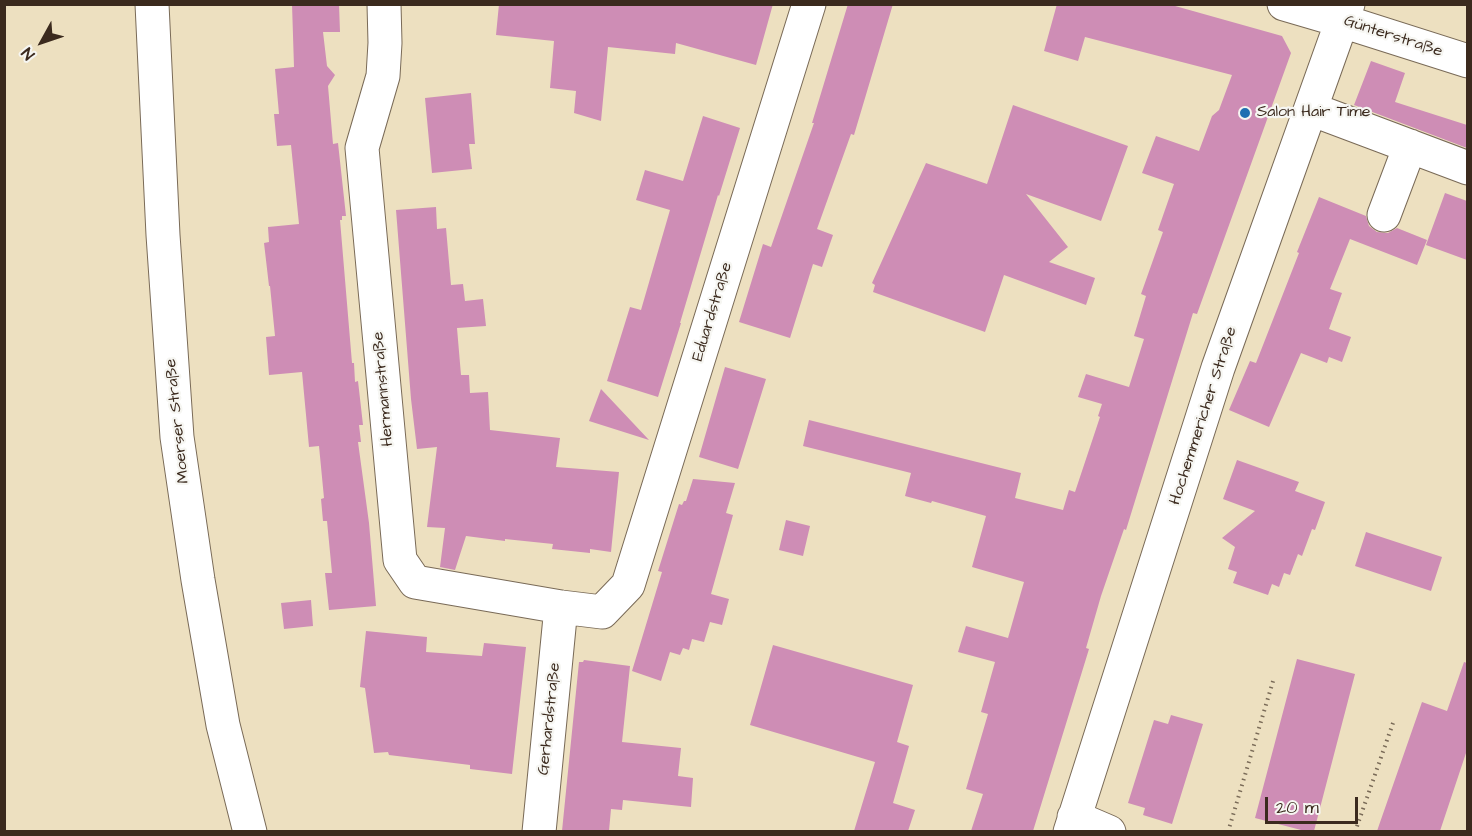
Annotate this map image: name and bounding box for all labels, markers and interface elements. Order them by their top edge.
north arrow [12,12,72,72]
street label: Günterstraße [1341,12,1445,62]
text: N [17,43,40,64]
place label: Salon Hair Time [1257,103,1370,123]
marker: Salon Hair Time [1238,106,1252,120]
street label: Eduardstraße [689,260,737,364]
street label: Hochemmericher Straße [1166,325,1242,507]
street label: Hermannstraße [369,331,399,447]
street label: Moerser Straße [162,358,194,484]
street label: Gerhardstraße [535,662,565,776]
scale bar [1268,785,1361,823]
text: 20 m [1276,795,1319,820]

